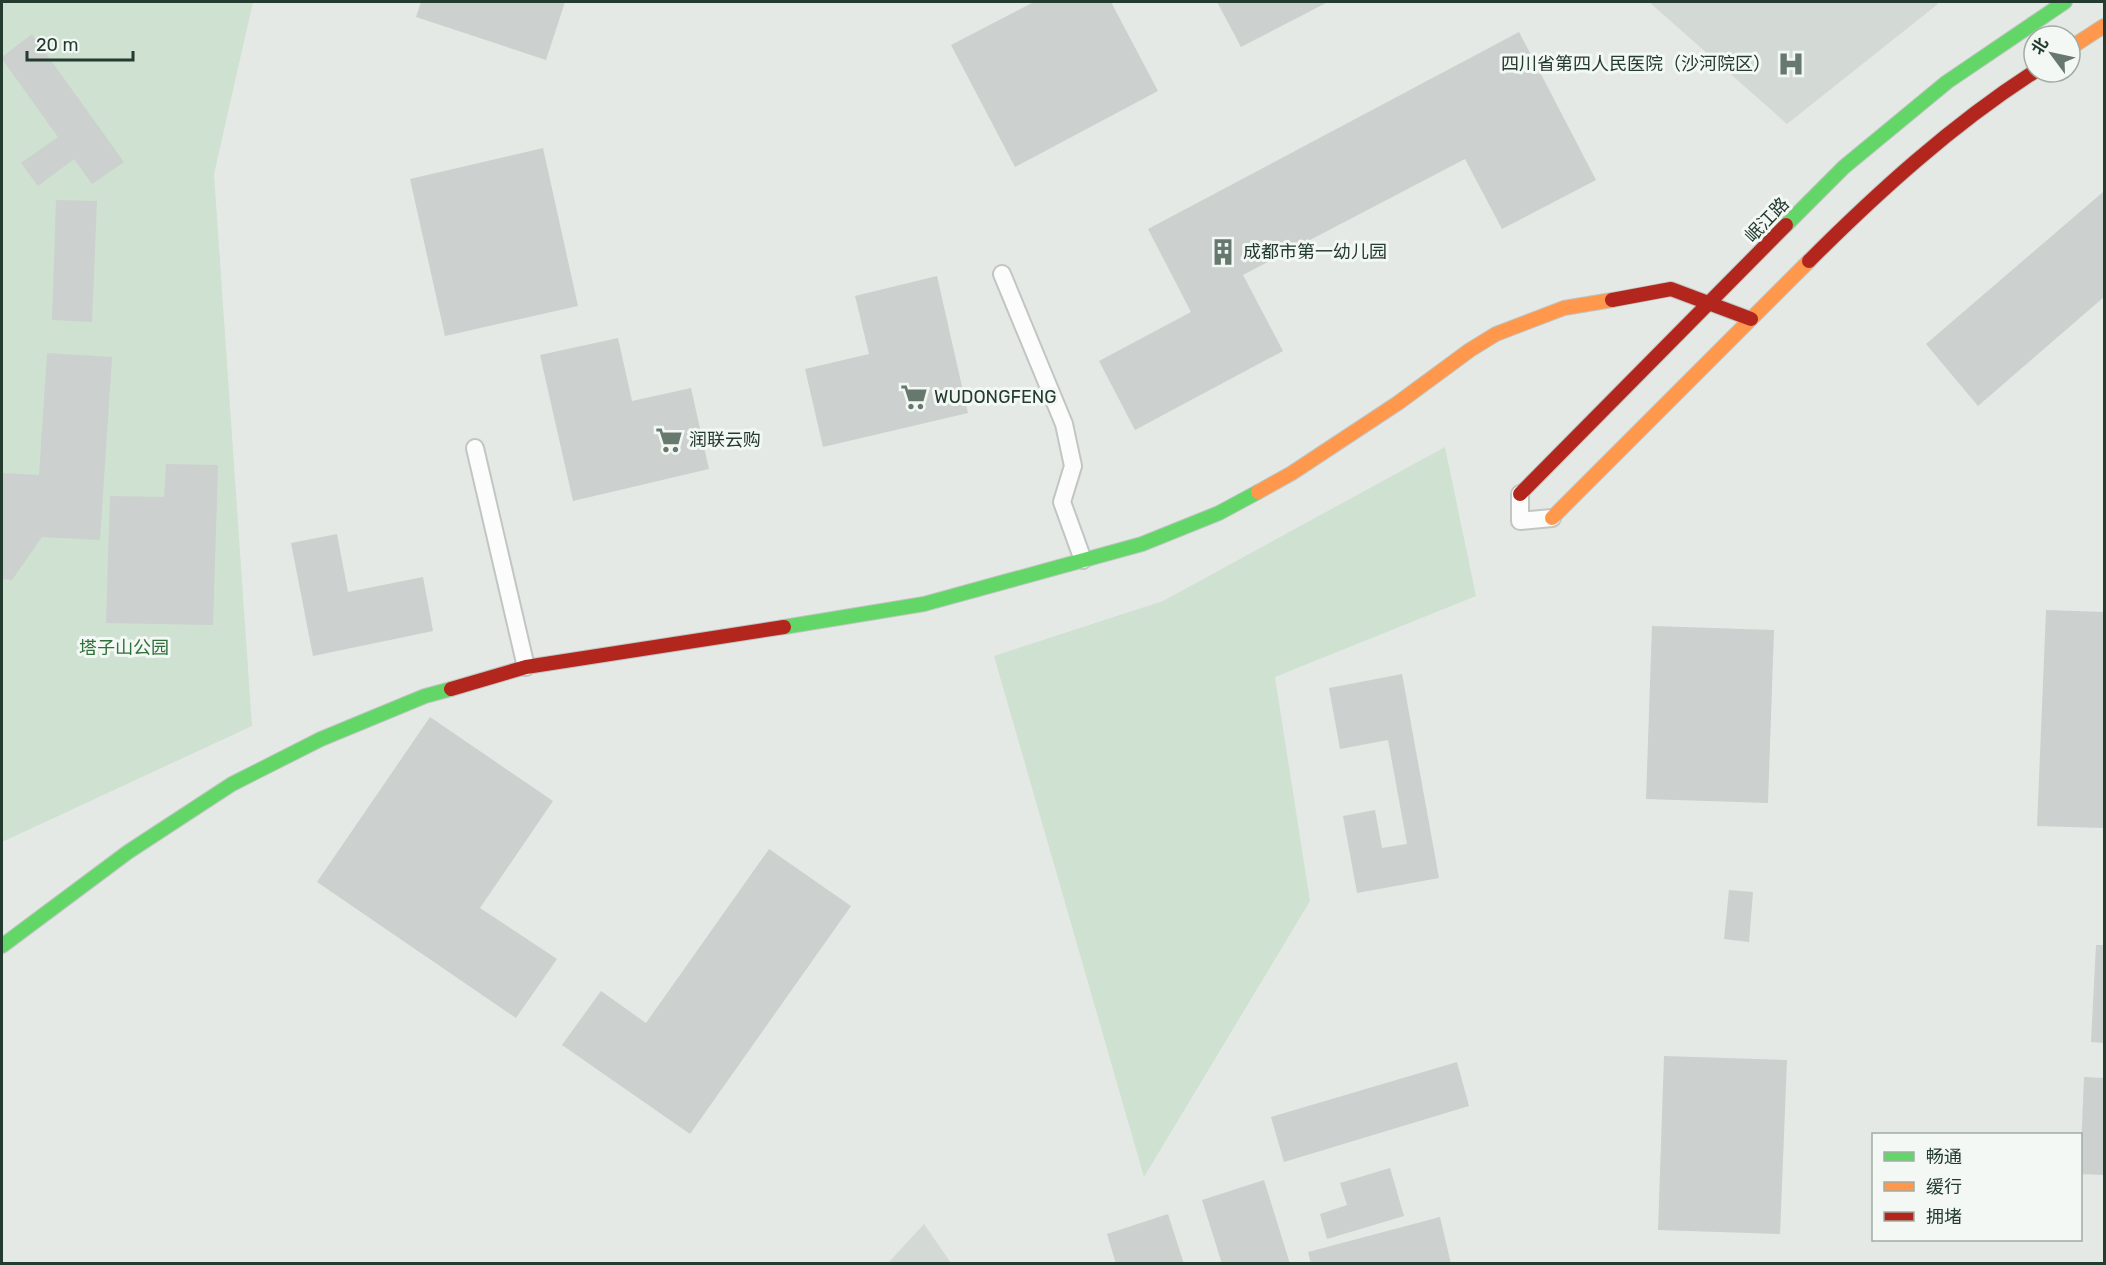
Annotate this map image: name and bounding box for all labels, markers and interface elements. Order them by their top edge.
scale bar [27,24,134,62]
north arrow [2022,24,2082,84]
text: 20 m [36,34,78,56]
text: 北 [2028,34,2052,58]
hospital icon: 四川省第四人民医院（沙河院区） [1776,49,1806,79]
place label: 四川省第四人民医院（沙河院区） [1501,53,1771,75]
street label: 岷江路 [1740,193,1794,247]
building icon: 成都市第一幼儿园 [1208,237,1238,267]
place label: 成都市第一幼儿园 [1243,241,1387,263]
supermarket icon: WUDONGFENG [899,382,929,412]
place label: WUDONGFENG [934,386,1057,408]
supermarket icon: 润联云购 [654,425,684,455]
place label: 润联云购 [689,429,761,451]
park label: 塔子山公园 [79,637,169,659]
legend [1872,1133,2082,1241]
text: 畅通 [1926,1146,1962,1168]
text: 缓行 [1926,1176,1962,1198]
text: 拥堵 [1926,1206,1962,1228]

